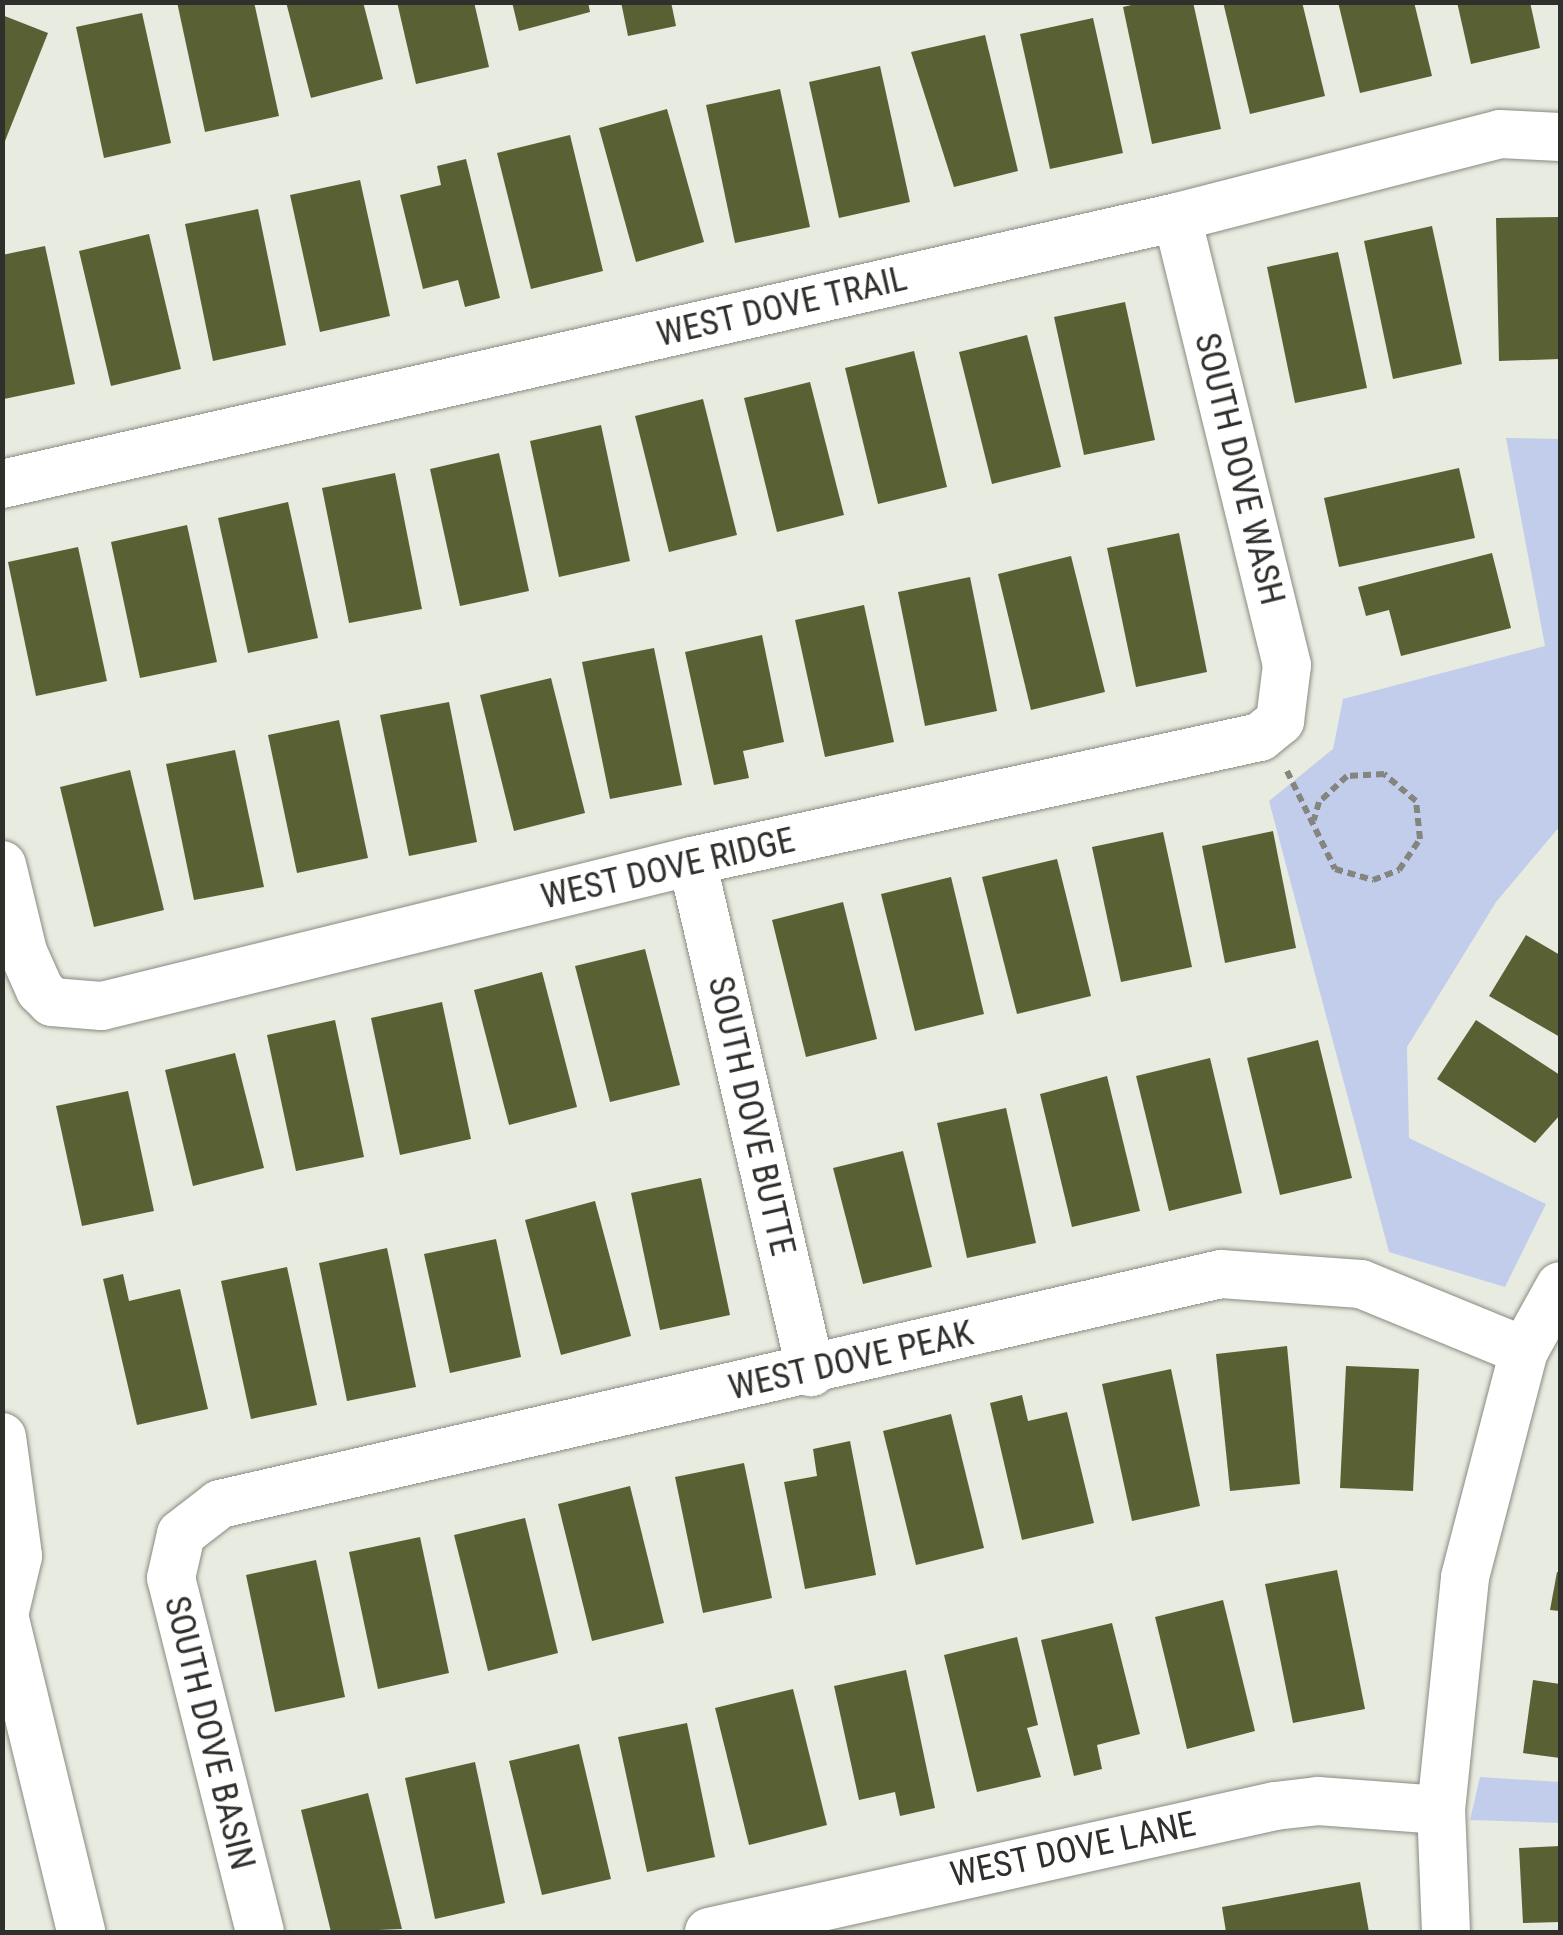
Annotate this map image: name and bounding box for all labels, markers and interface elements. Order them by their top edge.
street label: WEST DOVE TRAIL [652,258,912,356]
street label: SOUTH DOVE WASH [1185,329,1293,609]
street label: WEST DOVE RIDGE [537,819,799,919]
street label: SOUTH DOVE BUTTE [698,972,804,1260]
street label: WEST DOVE PEAK [724,1312,978,1410]
street label: SOUTH DOVE BASIN [155,1592,263,1874]
street label: WEST DOVE LANE [946,1803,1200,1897]

